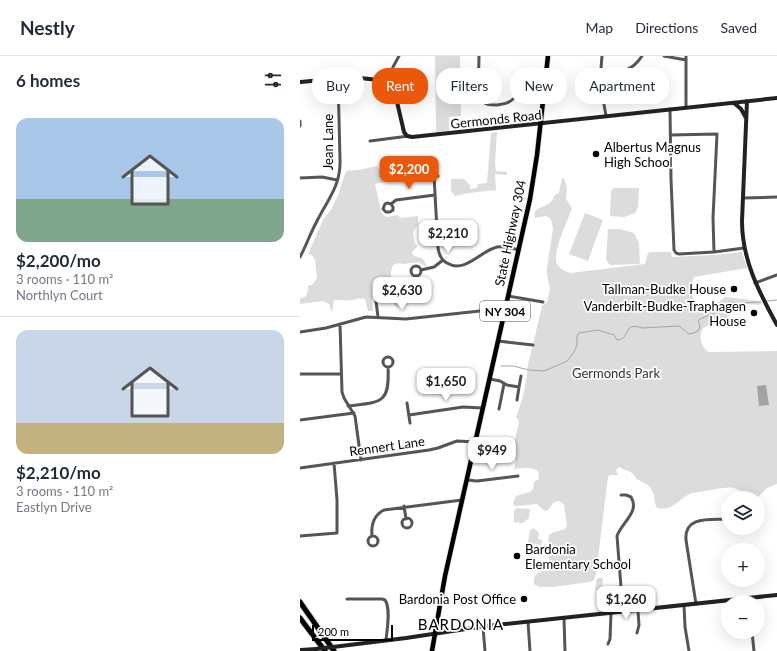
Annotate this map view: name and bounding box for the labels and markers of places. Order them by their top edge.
place label: Albertus Magnus High School [604,139,701,170]
marker: Albertus Magnus High School [591,149,601,159]
pin: $2,200 [376,156,442,190]
pin: $2,210 [415,220,481,254]
pin: $2,630 [369,277,435,311]
place label: Tallman-Budke House [602,281,726,297]
marker: Tallman-Budke House [729,284,739,294]
place label: Vanderbilt-Budke-Traphagen House [584,298,746,329]
marker: Vanderbilt-Budke-Traphagen House [749,308,759,318]
pin: $1,650 [413,368,479,402]
pin: $949 [468,437,516,471]
place label: Bardonia Elementary School [525,541,631,572]
marker: Bardonia Elementary School [512,551,522,561]
pin: $1,260 [593,586,659,620]
place label: Bardonia Post Office [399,591,516,607]
marker: Bardonia Post Office [519,594,529,604]

